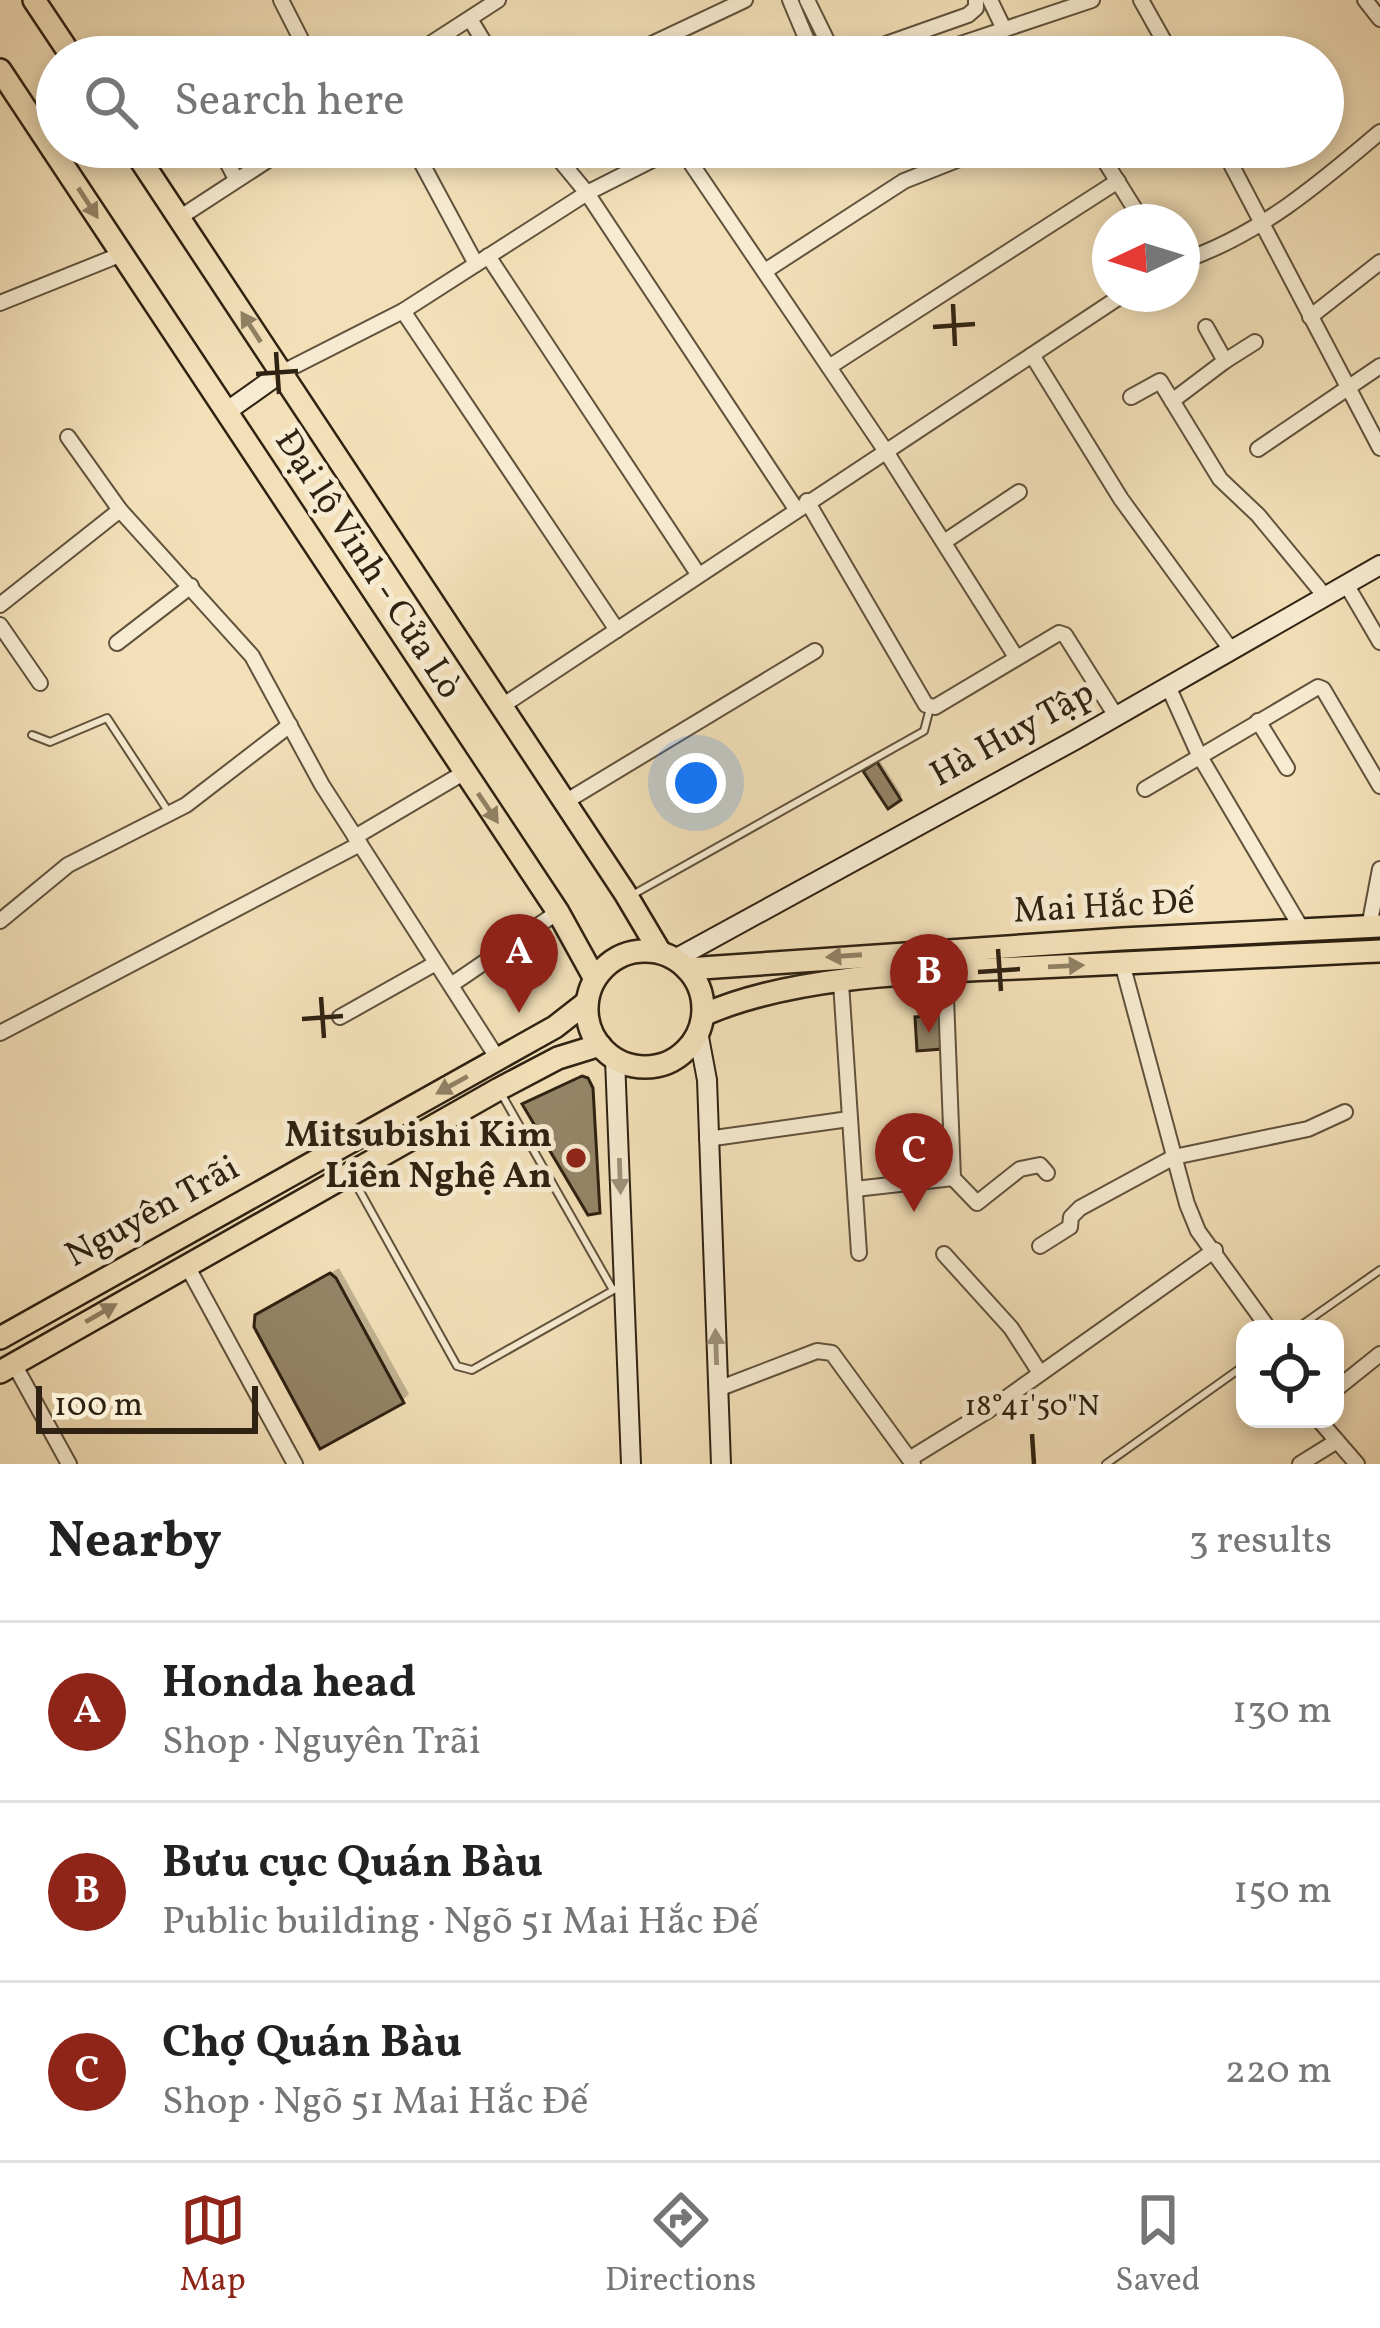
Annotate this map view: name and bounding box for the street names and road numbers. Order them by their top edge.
street label: Đại lộ Vinh - Cửa Lò [261,421,473,709]
street label: Hà Huy Tập [922,669,1104,801]
street label: Mai Hắc Đế [1012,878,1197,938]
street label: Nguyên Trãi [57,1145,249,1281]

